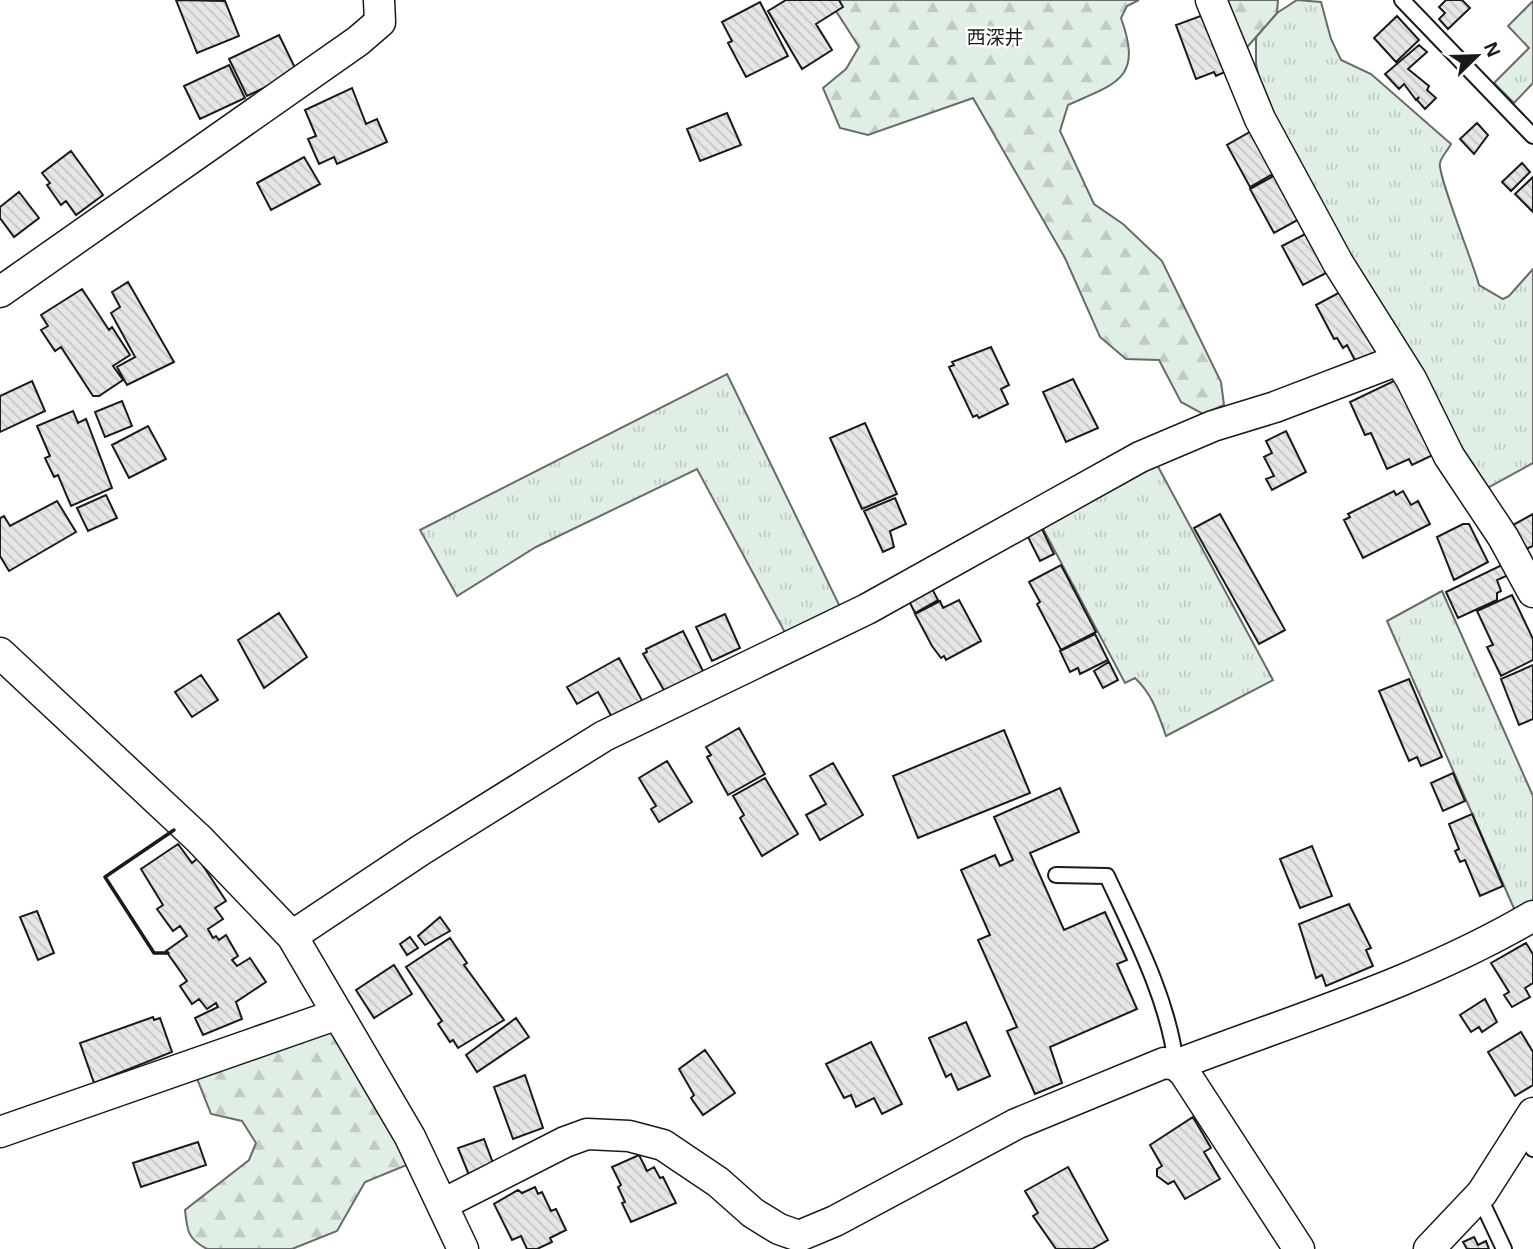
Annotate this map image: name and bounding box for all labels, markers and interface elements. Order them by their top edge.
north arrow [1442,21,1512,91]
district label: 西深井 [966,27,1024,48]
text: N [1480,39,1505,60]

